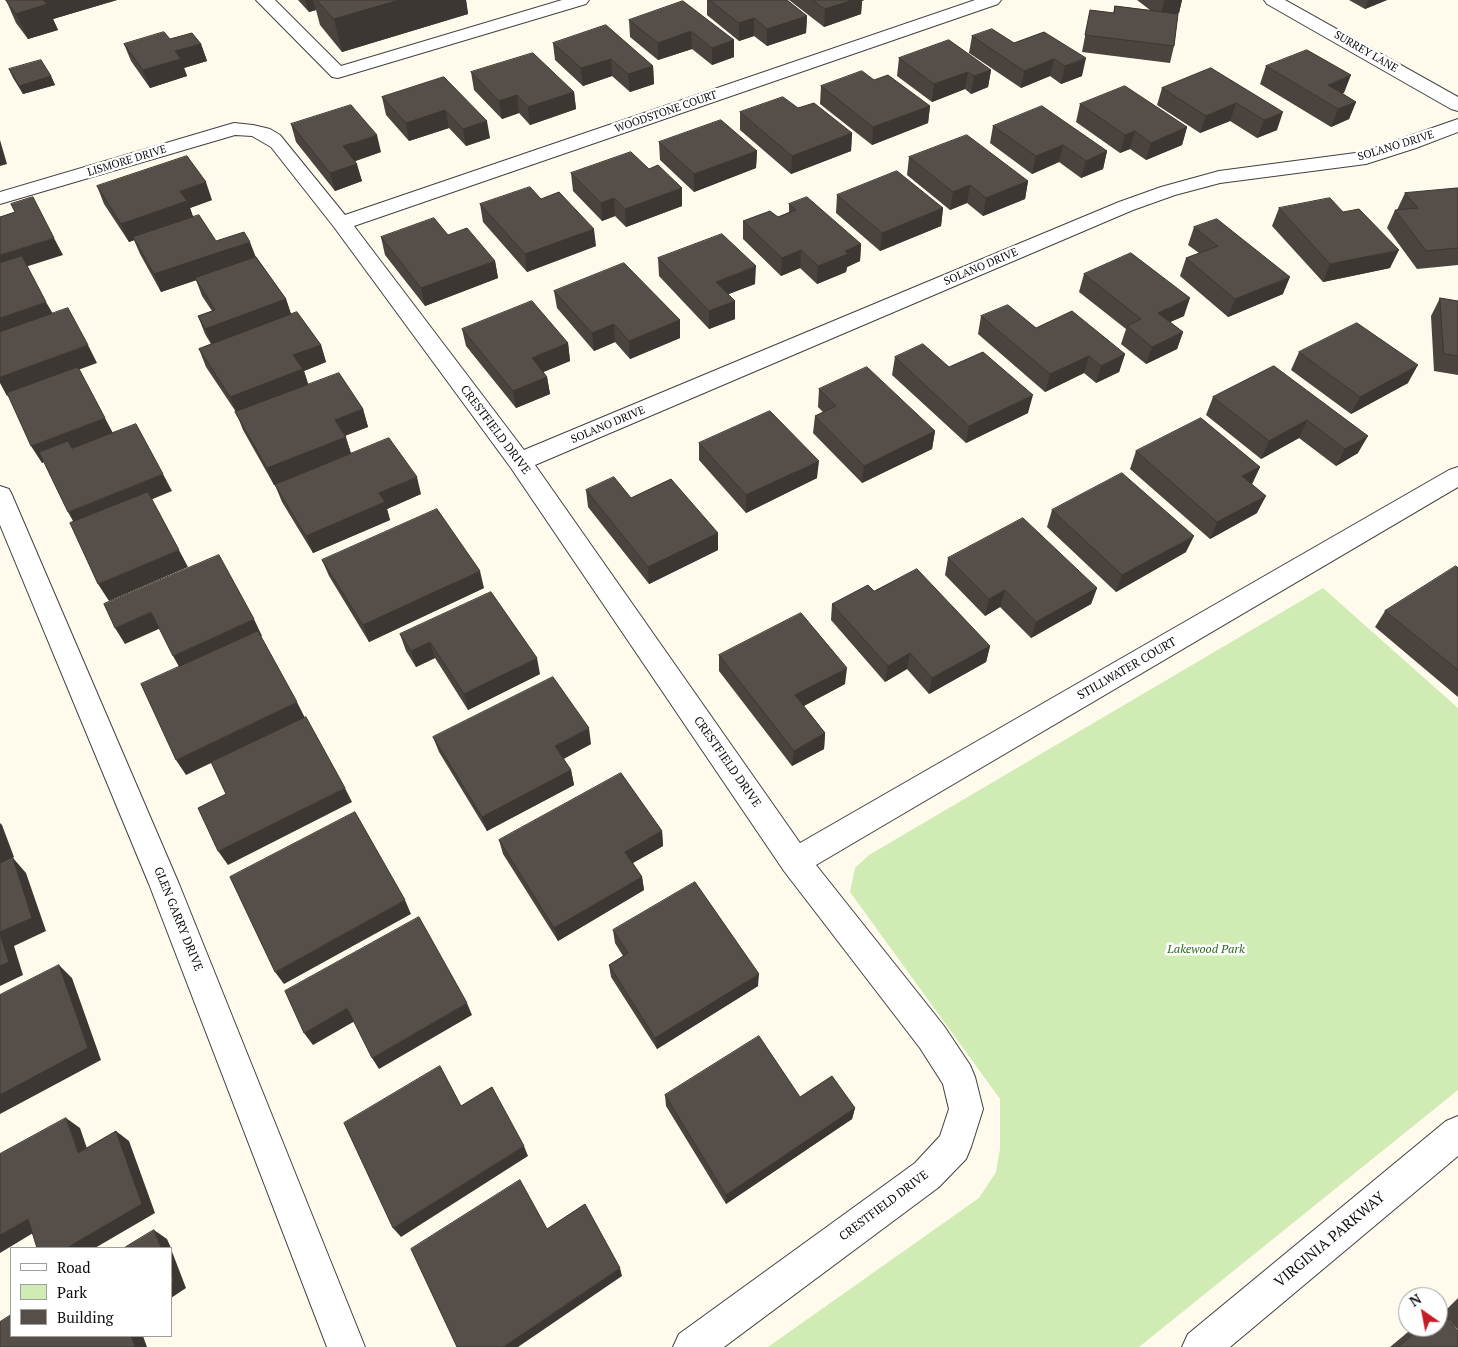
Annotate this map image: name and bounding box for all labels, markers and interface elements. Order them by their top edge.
street label: SURREY LANE [1332,28,1400,76]
street label: WOODSTONE COURT [613,88,719,136]
street label: SOLANO DRIVE [1356,128,1436,164]
street label: LISMORE DRIVE [86,143,168,179]
street label: SOLANO DRIVE [942,245,1020,289]
street label: CRESTFIELD DRIVE [457,383,533,477]
street label: SOLANO DRIVE [569,403,647,447]
street label: STILLWATER COURT [1075,635,1179,703]
street label: CRESTFIELD DRIVE [690,714,764,810]
street label: GLEN GARRY DRIVE [151,865,205,973]
park label: Lakewood Park [1167,943,1245,957]
street label: CRESTFIELD DRIVE [837,1168,931,1244]
street label: VIRGINIA PARKWAY [1271,1188,1389,1292]
legend [10,1247,172,1337]
text: Road [57,1257,90,1277]
text: Park [57,1282,87,1302]
north arrow [1398,1287,1448,1337]
text: N [1405,1289,1425,1311]
text: Building [57,1307,114,1327]

